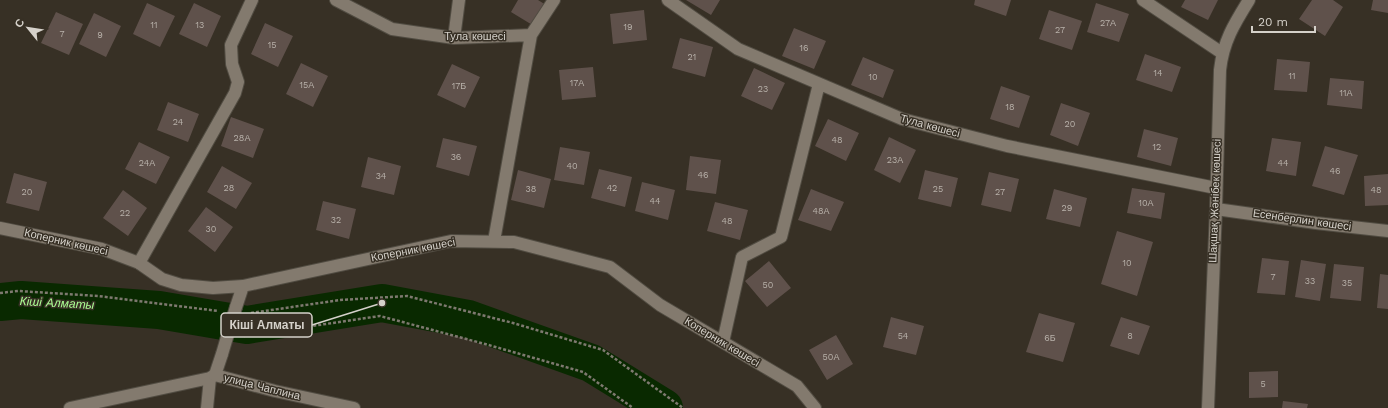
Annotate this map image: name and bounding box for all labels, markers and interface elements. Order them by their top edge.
north arrow [8,8,48,48]
scale bar [1252,8,1315,34]
text: 20 m [1258,15,1288,29]
text: С [12,17,27,30]
house number: 27А [1100,18,1116,28]
house number: 11 [150,20,158,30]
house number: 13 [196,20,204,30]
house number: 19 [623,22,633,32]
house number: 27 [1055,25,1065,35]
house number: 7 [59,29,65,39]
house number: 9 [97,30,103,40]
street label: Тула көшесі [444,30,506,43]
house number: 15 [268,40,276,50]
house number: 16 [800,43,808,53]
house number: 21 [688,52,696,62]
house number: 14 [1153,68,1163,78]
house number: 11 [1288,71,1296,81]
house number: 10 [868,72,878,82]
house number: 17А [570,78,584,88]
house number: 15А [300,80,314,90]
house number: 17Б [452,81,466,91]
house number: 23 [758,84,768,94]
house number: 11А [1339,88,1353,98]
house number: 18 [1005,102,1015,112]
street label: Тула көшесі [899,112,961,140]
house number: 24 [173,117,184,127]
house number: 20 [1065,119,1076,129]
house number: 28А [234,133,250,143]
house number: 48 [831,135,843,145]
street label: Шақшақ Жәнібек көшесі [1206,139,1224,263]
house number: 12 [1153,142,1161,152]
house number: 36 [451,152,461,162]
house number: 23А [887,155,903,165]
house number: 24А [139,158,155,168]
house number: 44 [1278,158,1289,168]
house number: 40 [566,161,578,171]
house number: 46 [1330,166,1340,176]
house number: 46 [698,170,708,180]
house number: 34 [376,171,387,181]
house number: 28 [224,183,234,193]
house number: 42 [607,183,617,193]
house number: 38 [526,184,536,194]
house number: 25 [933,184,943,194]
house number: 48 [1370,185,1382,195]
house number: 20 [22,187,33,197]
house number: 27 [995,187,1005,197]
house number: 44 [650,196,661,206]
house number: 10А [1138,198,1154,208]
house number: 29 [1062,203,1072,213]
house number: 48А [812,206,830,216]
street label: Есенберлин көшесі [1252,207,1352,233]
house number: 22 [120,208,130,218]
house number: 32 [331,215,341,225]
house number: 48 [721,216,733,226]
house number: 30 [206,224,217,234]
street label: Коперник көшесі [23,226,109,258]
street label: Коперник көшесі [370,235,456,265]
house number: 10 [1122,258,1132,268]
house number: 7 [1270,272,1276,282]
house number: 33 [1305,276,1315,286]
house number: 35 [1342,278,1352,288]
house number: 50 [763,280,774,290]
water label: Кіші Алматы [19,294,95,312]
callout: Кіші Алматы [221,313,312,337]
street label: Коперник көшесі [682,314,762,370]
text: Кіші Алматы [229,318,305,332]
house number: 54 [898,331,909,341]
house number: 8 [1127,331,1133,341]
house number: 6Б [1044,333,1056,343]
house number: 50А [823,352,839,362]
street label: улица Чаплина [223,371,302,403]
house number: 5 [1260,379,1266,389]

